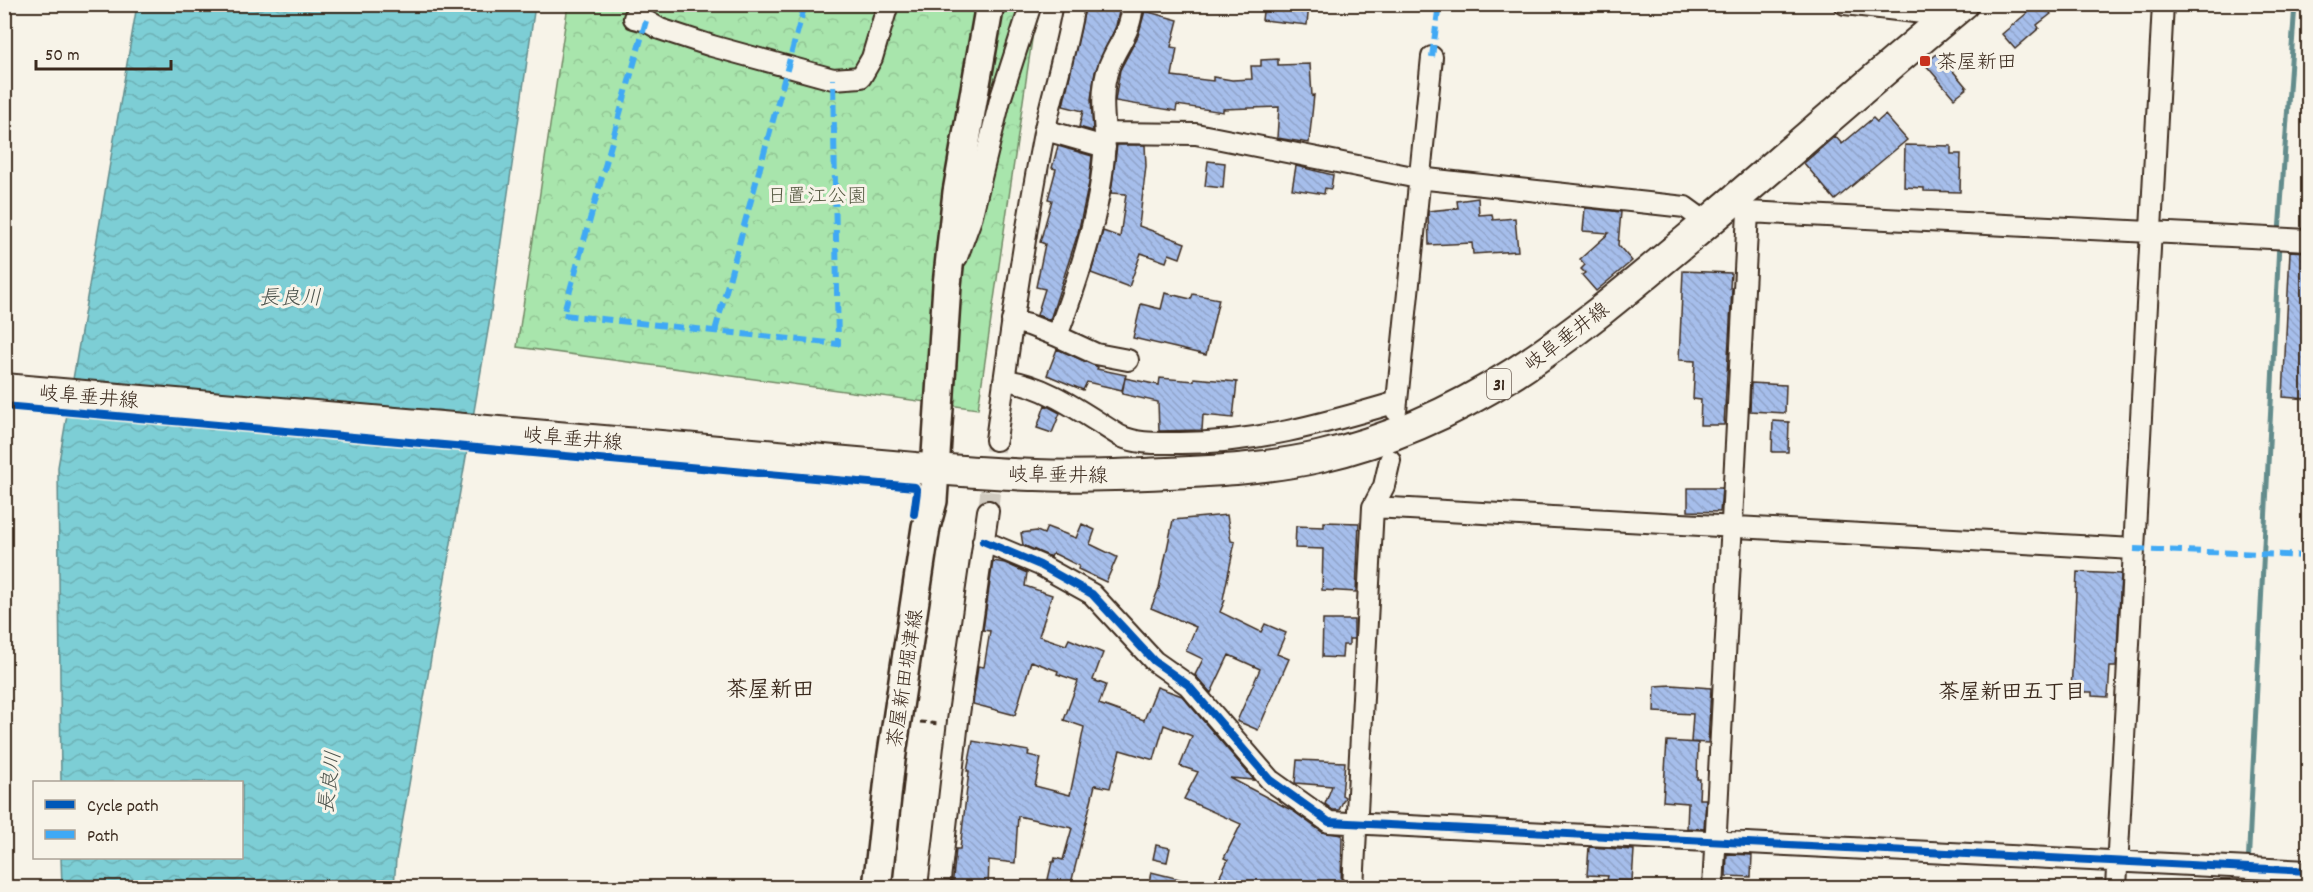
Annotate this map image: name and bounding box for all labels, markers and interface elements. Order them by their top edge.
scale bar [36,33,171,71]
text: 50 m [45,44,80,69]
place label: 茶屋新田 [1937,50,2017,78]
marker: 茶屋新田 [1918,54,1932,68]
park label: 日置江公園 [767,184,867,212]
water label: 長良川 [259,285,322,315]
street label: 岐阜垂井線 [1519,297,1616,380]
road number: 31 [1487,369,1511,399]
street label: 岐阜垂井線 [38,381,140,417]
street label: 岐阜垂井線 [522,423,624,459]
street label: 岐阜垂井線 [1008,462,1108,492]
street label: 茶屋新田堀津線 [882,607,932,750]
district label: 茶屋新田 [726,676,814,707]
district label: 茶屋新田五丁目 [1939,679,2086,709]
water label: 長良川 [313,749,351,815]
legend [33,781,243,859]
text: Cycle path [87,795,158,820]
text: Path [87,825,119,850]

